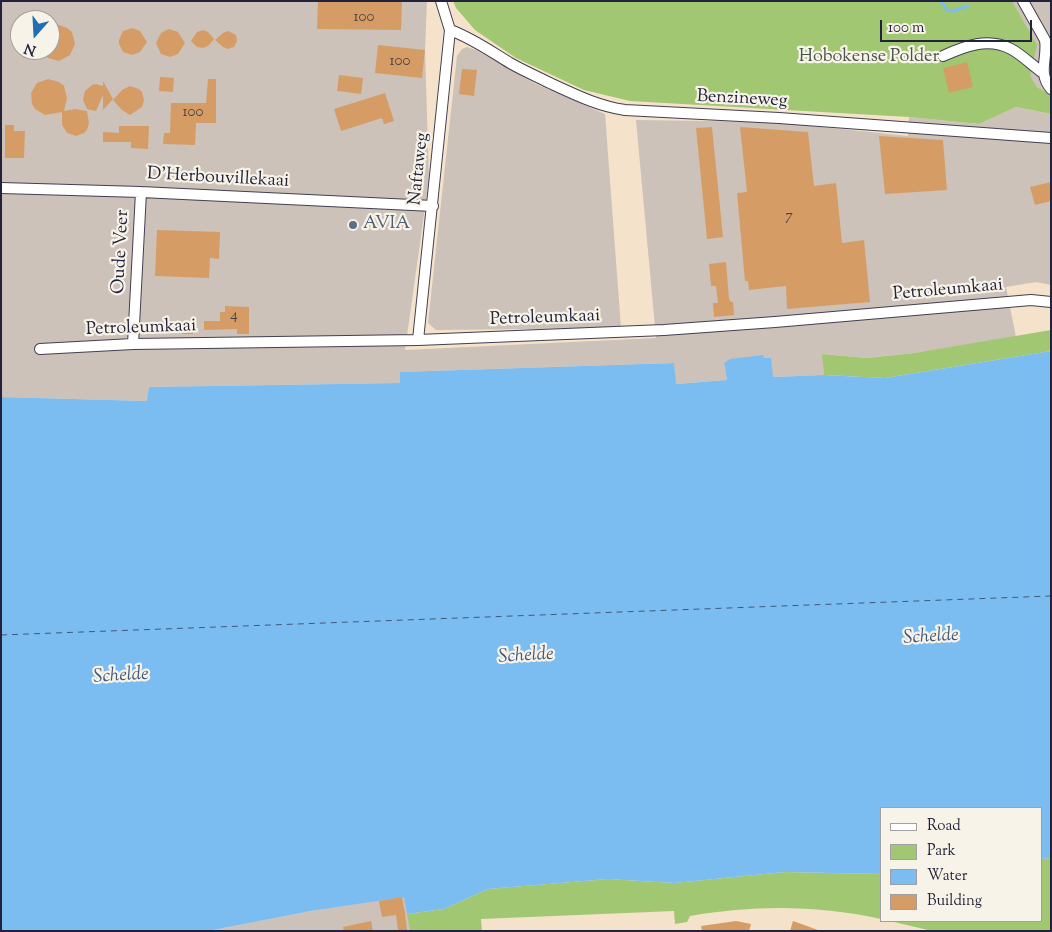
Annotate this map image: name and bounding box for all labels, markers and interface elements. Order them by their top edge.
house number: 100 [354,9,374,27]
north arrow [10,10,60,60]
scale bar [882,10,1034,42]
text: 100 m [888,18,924,39]
text: N [22,37,39,60]
park label: Hobokense Polder [799,47,939,69]
house number: 100 [390,53,410,71]
street label: Benzineweg [696,87,788,113]
house number: 100 [183,104,203,122]
street label: Naftaweg [405,132,435,206]
street label: D'Herbouvillekaai [146,164,290,194]
house number: 7 [785,208,793,226]
street label: Oude Veer [109,209,135,295]
place label: AVIA [363,214,410,236]
marker: AVIA [347,219,359,231]
street label: Petroleumkaai [892,275,1004,307]
street label: Petroleumkaai [489,306,601,332]
house number: 4 [230,307,238,325]
street label: Petroleumkaai [85,316,197,342]
water label: Schelde [903,625,959,651]
water label: Schelde [498,644,554,670]
water label: Schelde [93,664,149,690]
legend [880,807,1042,922]
text: Road [927,816,961,837]
text: Park [927,841,956,862]
text: Water [927,866,967,887]
text: Building [927,891,982,912]

